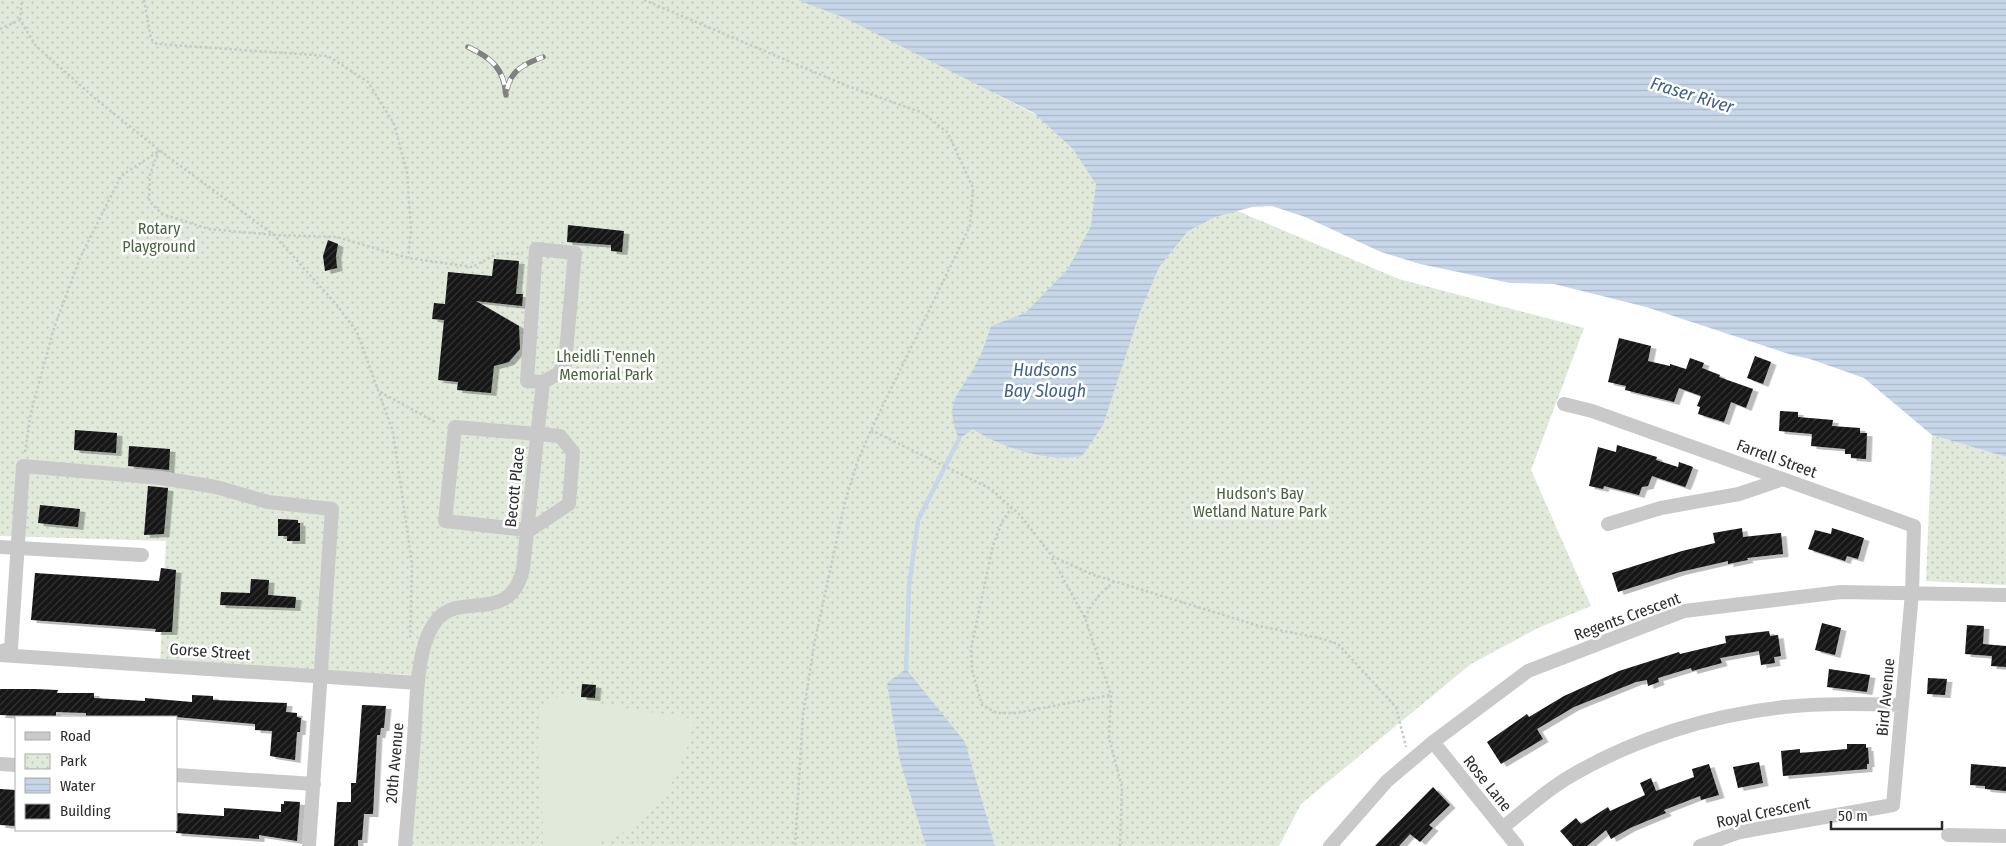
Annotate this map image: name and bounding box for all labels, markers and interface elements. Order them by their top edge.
water label: Fraser River [1648,72,1737,118]
park label: Rotary Playground [122,219,196,256]
park label: Lheidli T'enneh Memorial Park [556,347,656,384]
water label: Hudsons Bay Slough [1004,359,1086,402]
street label: Farrell Street [1734,435,1820,482]
street label: Becott Place [501,446,528,528]
park label: Hudson's Bay Wetland Nature Park [1193,484,1328,521]
street label: Regents Crescent [1571,588,1684,644]
street label: Gorse Street [169,639,252,664]
street label: Bird Avenue [1873,657,1898,737]
legend [15,716,178,831]
street label: 20th Avenue [382,722,407,804]
text: Road [60,727,91,745]
street label: Rose Lane [1459,751,1516,815]
text: Park [60,752,87,770]
text: Water [60,777,96,795]
street label: Royal Crescent [1715,793,1812,832]
scale bar [1831,798,1942,830]
text: Building [60,802,111,820]
text: 50 m [1838,807,1868,825]

